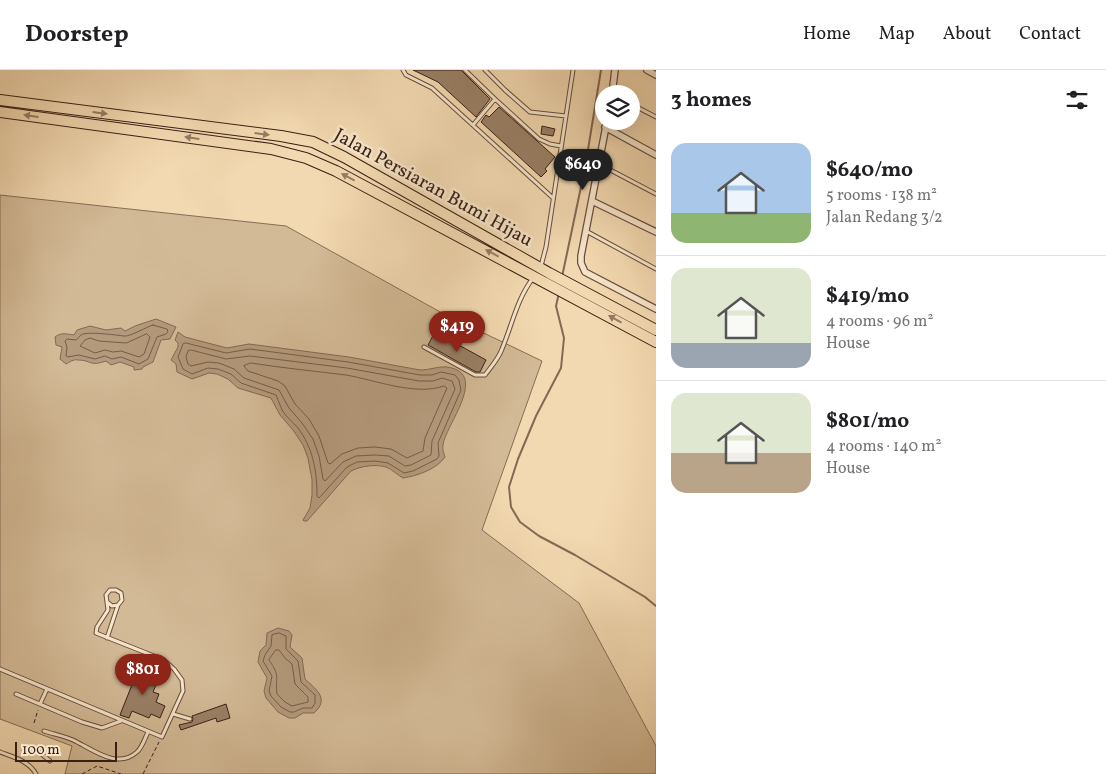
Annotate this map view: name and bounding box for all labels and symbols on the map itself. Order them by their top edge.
one-way arrow [93,109,109,117]
one-way arrow [22,112,38,120]
street label: Jalan Persiaran Bumi Hijau [329,122,537,254]
one-way arrow [254,130,270,138]
one-way arrow [183,134,199,142]
pin: $640 [553,148,613,191]
one-way arrow [341,173,355,181]
one-way arrow [485,249,499,257]
pin: $419 [427,310,487,353]
one-way arrow [607,315,622,323]
pin: $801 [113,654,173,696]
scale bar [15,739,118,762]

